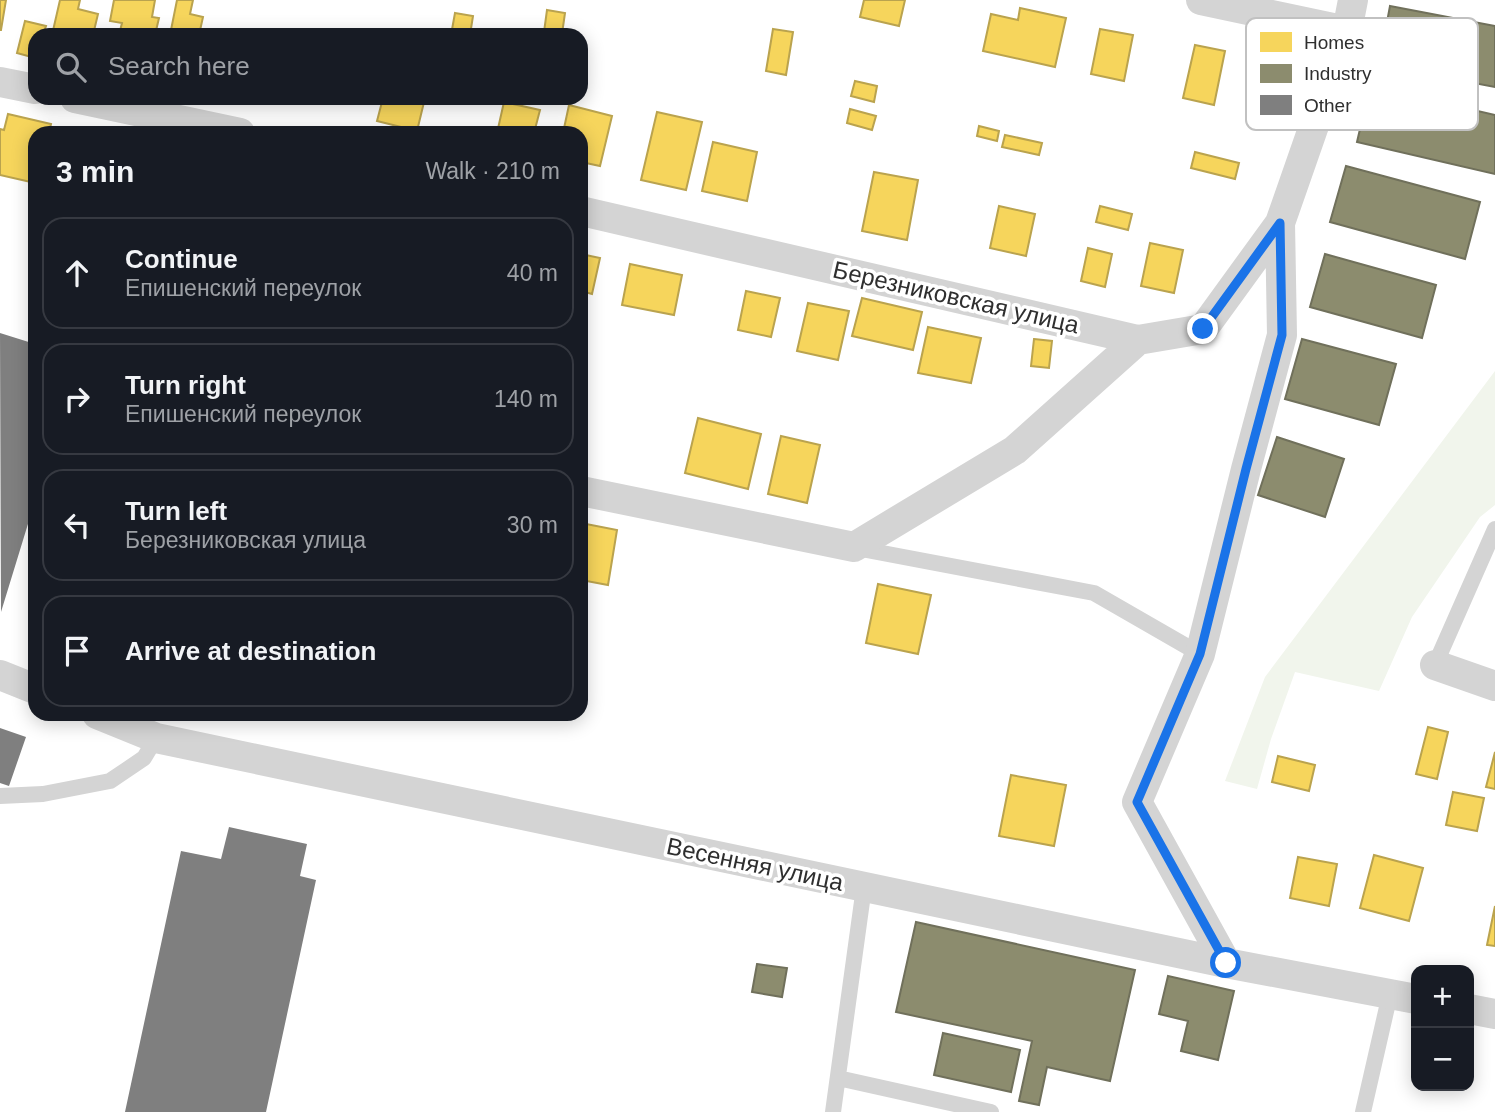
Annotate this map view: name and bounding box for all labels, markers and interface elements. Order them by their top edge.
legend [1246,18,1478,130]
search box [28,28,588,105]
text: Homes [1304,32,1364,53]
icon: search [52,48,90,86]
text: Search here [108,51,250,81]
text: Industry [1304,63,1372,84]
text: Other [1304,95,1352,116]
text: 3 min [56,155,134,188]
text: Walk · 210 m [425,158,560,184]
text: Continue [125,244,238,274]
icon: ahead [58,254,96,292]
street label: Березниковская улица [830,256,1082,339]
text: 40 m [507,260,558,286]
text: Епишенский переулок [125,275,361,301]
route end [1187,313,1218,344]
text: Turn right [125,370,246,400]
icon: right [58,380,96,418]
text: 140 m [494,386,558,412]
text: Епишенский переулок [125,401,361,427]
text: Turn left [125,496,227,526]
icon: left [58,506,96,544]
text: 30 m [507,512,558,538]
text: Березниковская улица [125,527,366,553]
icon: arrive [58,632,96,670]
text: Arrive at destination [125,636,376,666]
street label: Весенняя улица [664,832,846,896]
route start [1210,947,1241,978]
map controls [1411,965,1474,1091]
button: + [1411,965,1474,1028]
button: − [1411,1028,1474,1091]

